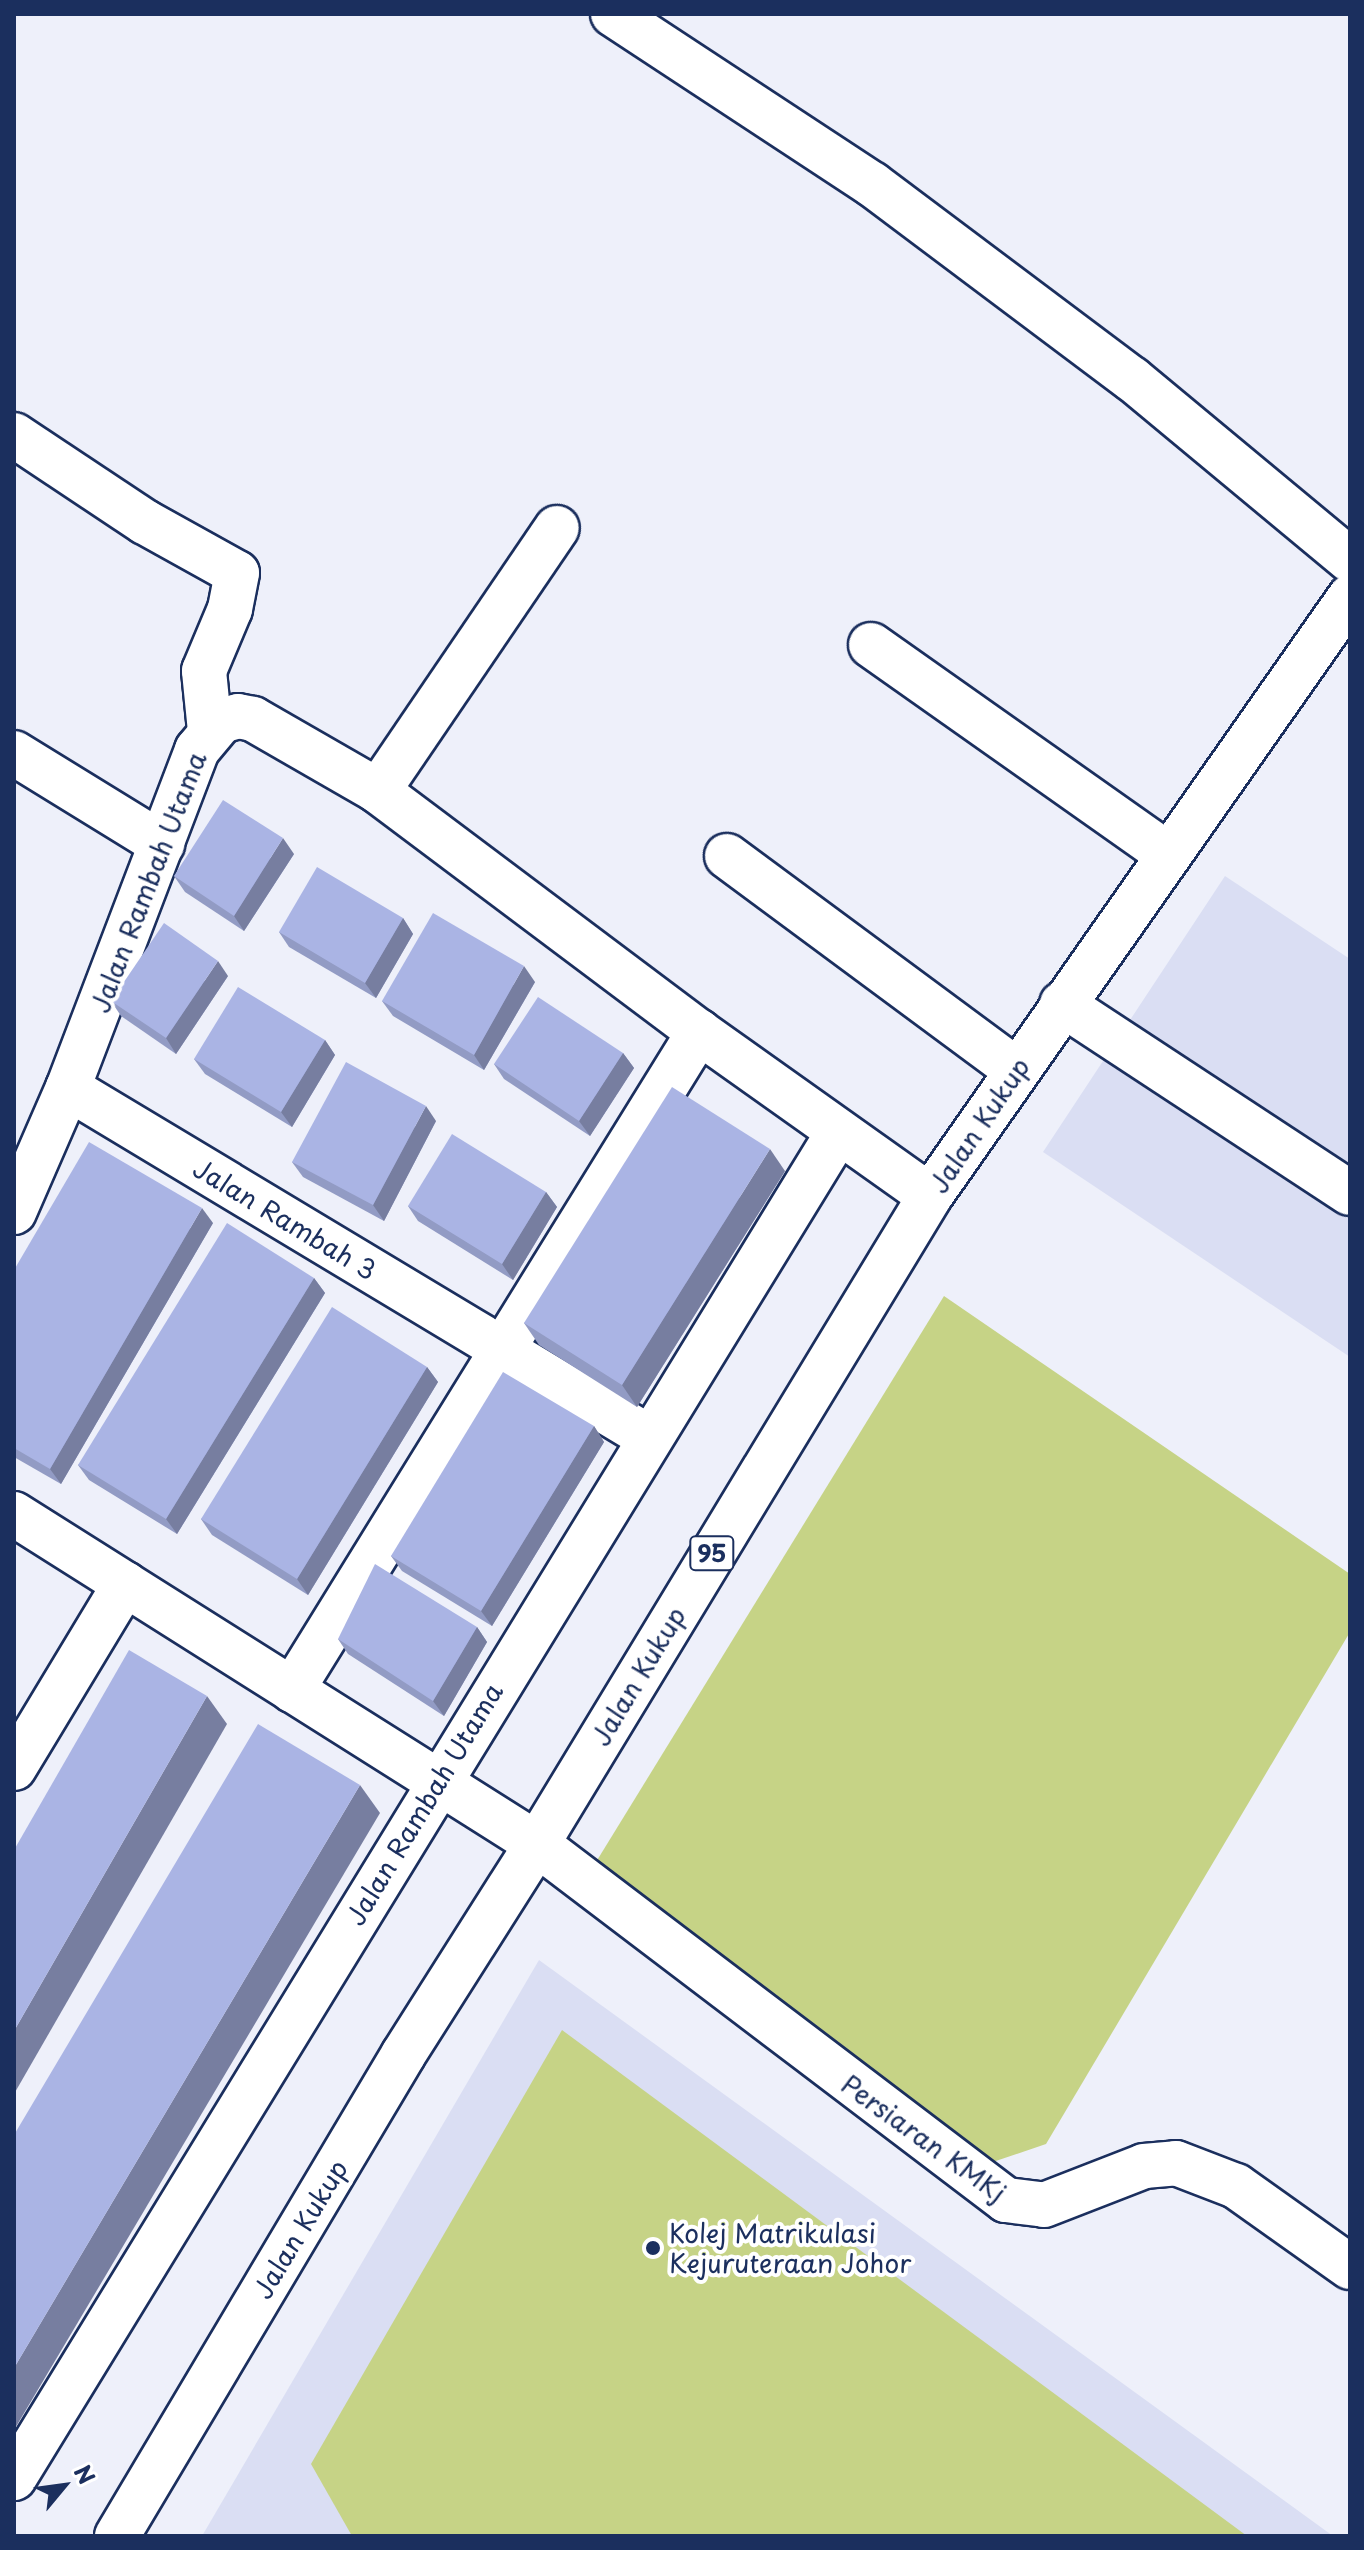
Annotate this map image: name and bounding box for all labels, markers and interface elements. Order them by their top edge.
street label: Jalan Rambah Utama [84,747,212,1017]
street label: Jalan Kukup [923,1052,1035,1198]
street label: Jalan Rambah 3 [188,1152,382,1286]
road number: 95 [688,1533,736,1573]
street label: Jalan Kukup [585,1601,691,1751]
street label: Jalan Rambah Utama [339,1677,509,1931]
street label: Persiaran KMKj [836,2068,1012,2208]
street label: Jalan Kukup [247,2154,353,2304]
place label: Kolej Matrikulasi Kejuruteraan Johor [669,2217,911,2278]
marker: Kolej Matrikulasi Kejuruteraan Johor [644,2239,662,2257]
north arrow [24,2446,104,2526]
text: N [67,2458,104,2490]

